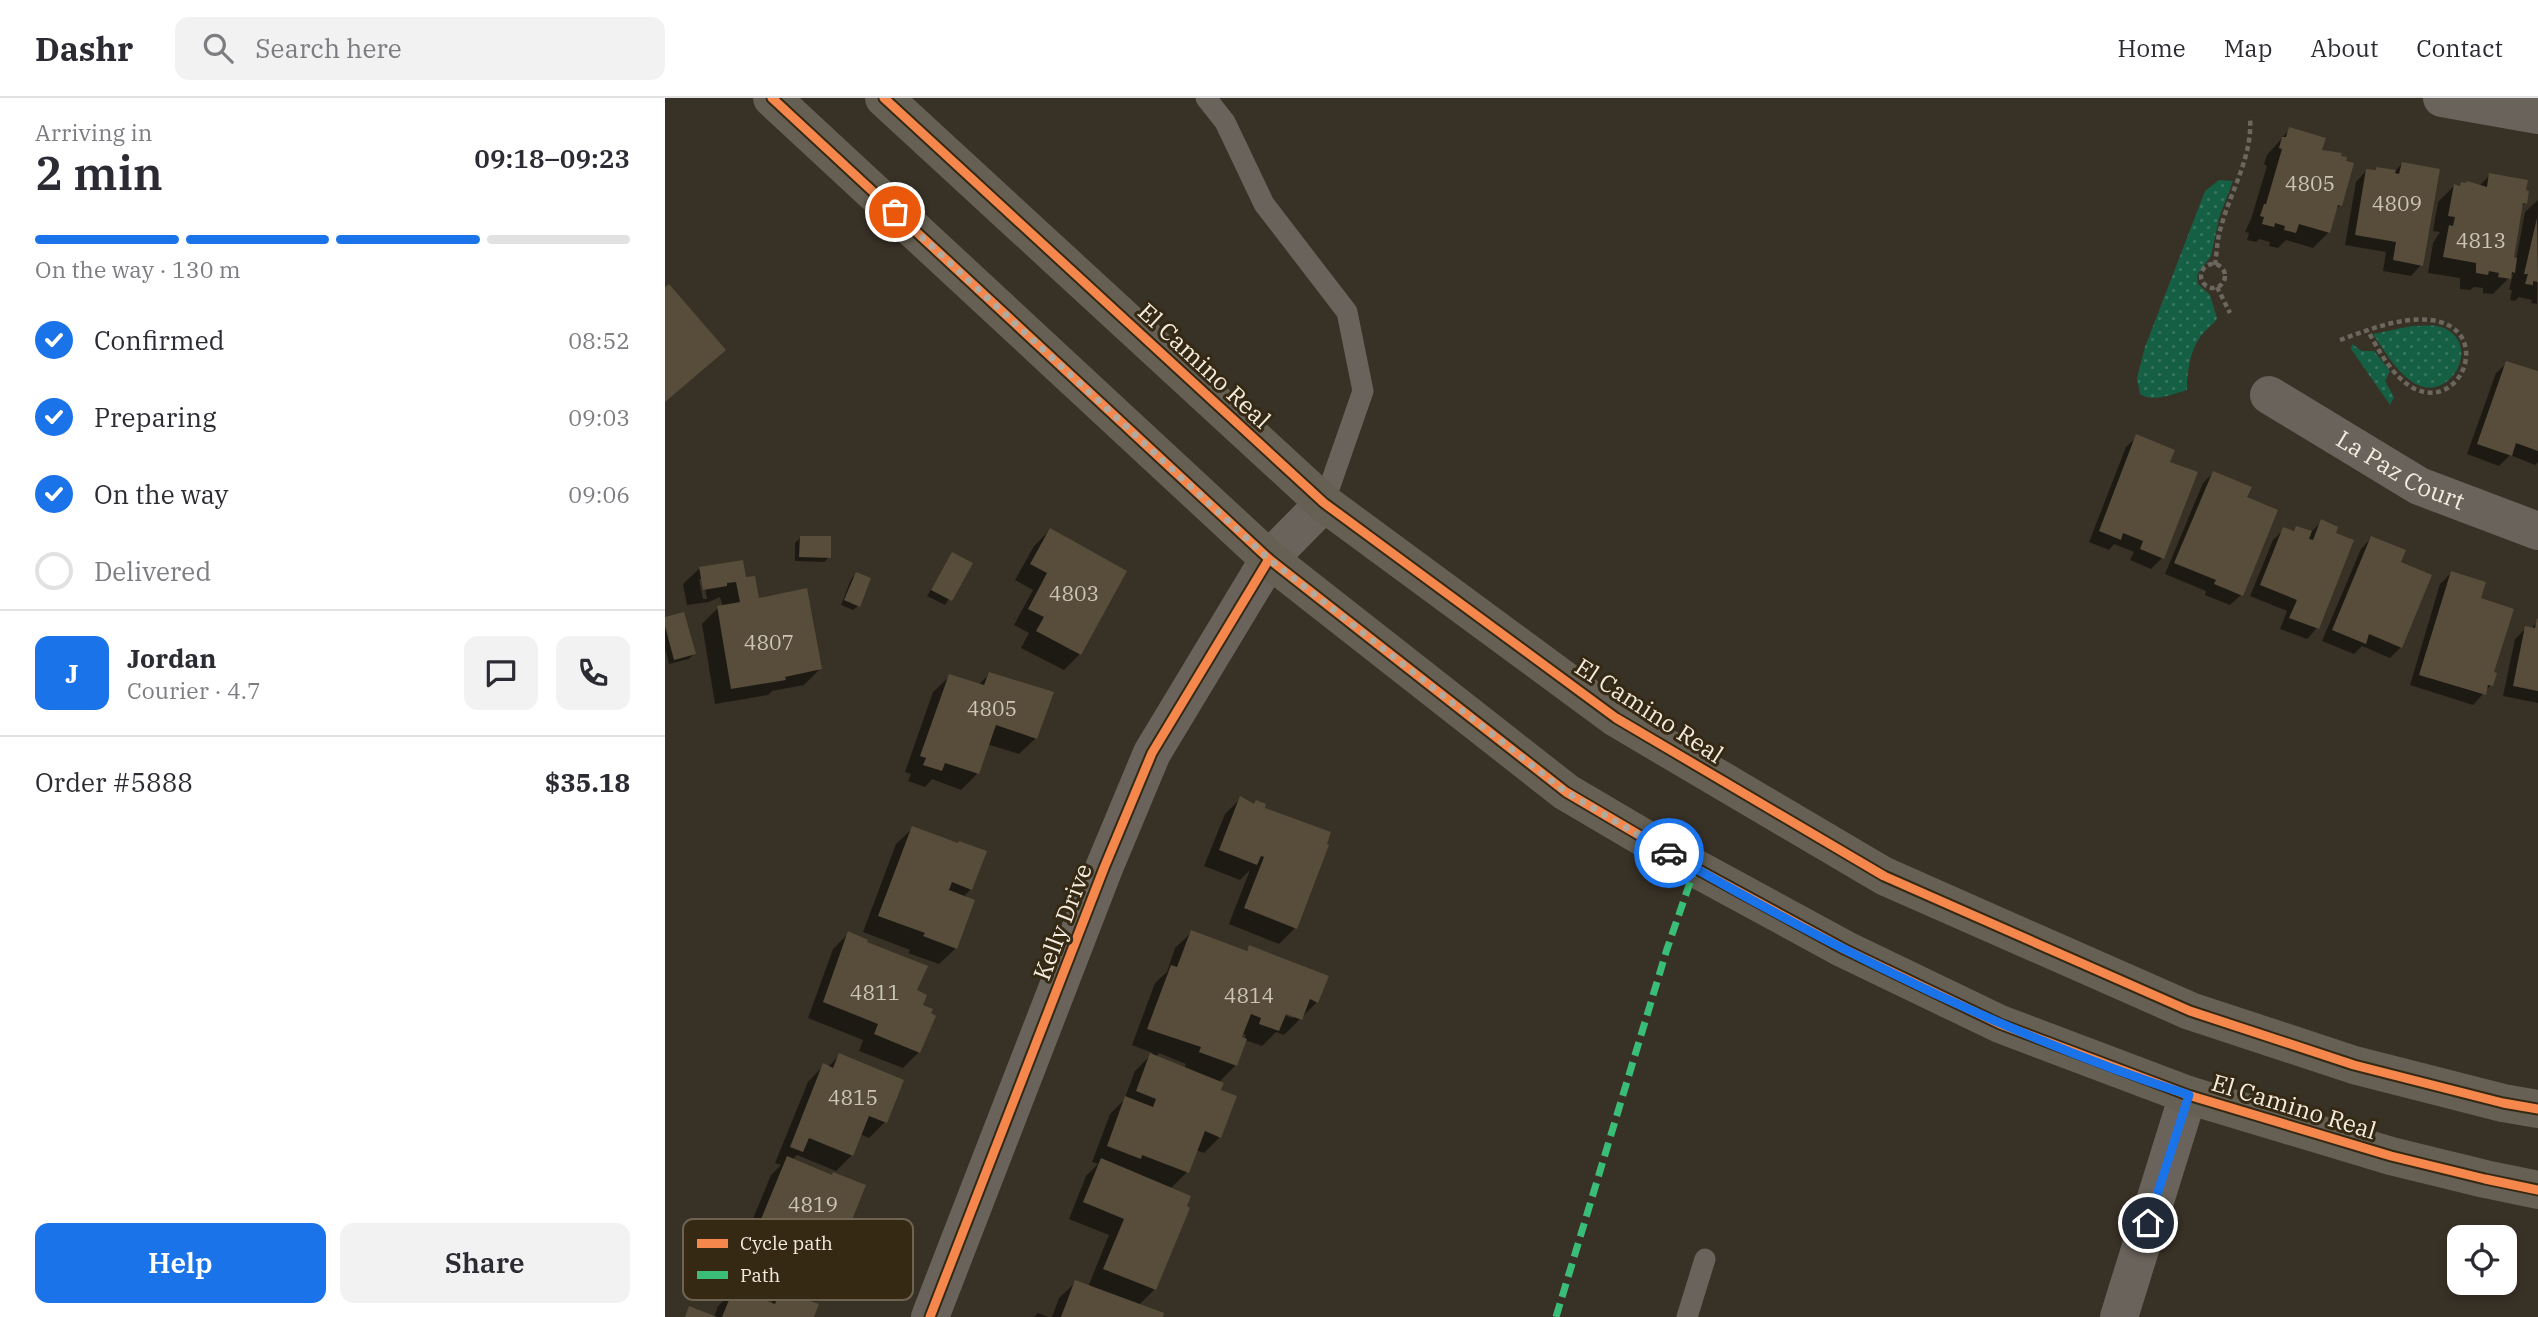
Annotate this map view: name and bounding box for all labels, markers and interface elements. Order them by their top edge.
search box [175,17,665,80]
text: Dashr [35,27,133,70]
icon: search [199,29,237,67]
text: Search here [255,31,402,65]
text: Home [2118,32,2186,64]
text: Map [2224,32,2272,64]
text: About [2310,32,2378,64]
text: Contact [2416,32,2503,64]
text: Arriving in [35,117,152,147]
text: 09:18–09:23 [474,141,630,175]
text: 2 min [35,143,163,203]
house number: 4805 [2285,169,2335,197]
pin [865,182,925,242]
house number: 4809 [2372,189,2422,217]
icon: bag [876,193,914,231]
house number: 4813 [2456,226,2506,254]
text: On the way · 130 m [35,254,241,284]
street label: El Camino Real [1131,295,1278,435]
icon: check [35,321,73,359]
text: Confirmed [94,323,225,357]
text: 08:52 [568,325,630,355]
icon: check [35,398,73,436]
text: Preparing [94,400,216,434]
text: 09:03 [568,402,630,432]
street label: La Paz Court [2331,423,2469,517]
icon: check [35,475,73,513]
text: On the way [94,477,228,511]
text: 09:06 [568,479,630,509]
text: Delivered [94,554,211,588]
house number: 4803 [1049,579,1099,607]
house number: 4807 [744,628,794,656]
button: chat [464,636,538,710]
button: phone [556,636,630,710]
text: Jordan [127,641,217,675]
street label: El Camino Real [1569,650,1730,770]
text: J [65,656,79,690]
text: Courier · 4.7 [127,675,261,705]
house number: 4805 [967,694,1017,722]
text: Order #5888 [35,765,193,799]
text: $35.18 [545,765,630,799]
courier [1634,818,1704,888]
icon: car [1650,834,1688,872]
street label: Kelly Drive [1025,859,1099,985]
house number: 4811 [850,978,900,1006]
house number: 4814 [1224,981,1274,1009]
street label: El Camino Real [2208,1066,2381,1146]
house number: 4815 [828,1083,878,1111]
house number: 4819 [788,1190,838,1218]
pin [2118,1193,2178,1253]
icon: home [2129,1204,2167,1242]
legend [683,1219,913,1300]
button: Help [35,1223,326,1303]
button: Share [340,1223,630,1303]
map controls [2447,1225,2517,1295]
button: locate [2447,1225,2517,1295]
text: Cycle path [740,1231,833,1255]
text: Path [740,1263,780,1287]

